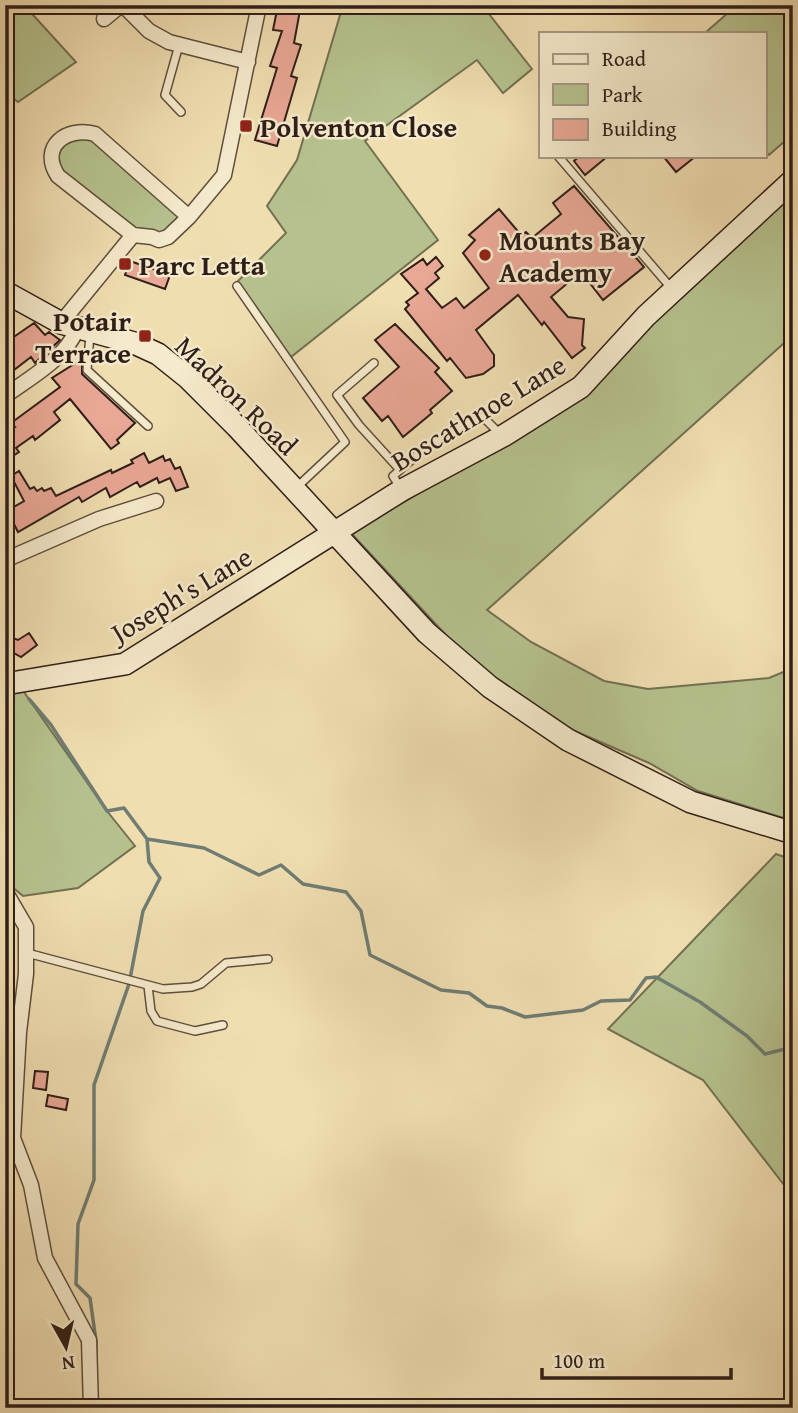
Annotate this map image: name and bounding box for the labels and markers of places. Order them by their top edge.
place label: Polventon Close [260,106,457,147]
marker: Polventon Close [238,118,254,134]
place label: Mounts Bay Academy [499,219,646,292]
place label: Parc Letta [139,244,266,285]
marker: Mounts Bay Academy [477,247,493,263]
marker: Parc Letta [117,256,133,272]
place label: Potair Terrace [35,300,131,373]
marker: Potair Terrace [137,328,153,344]

